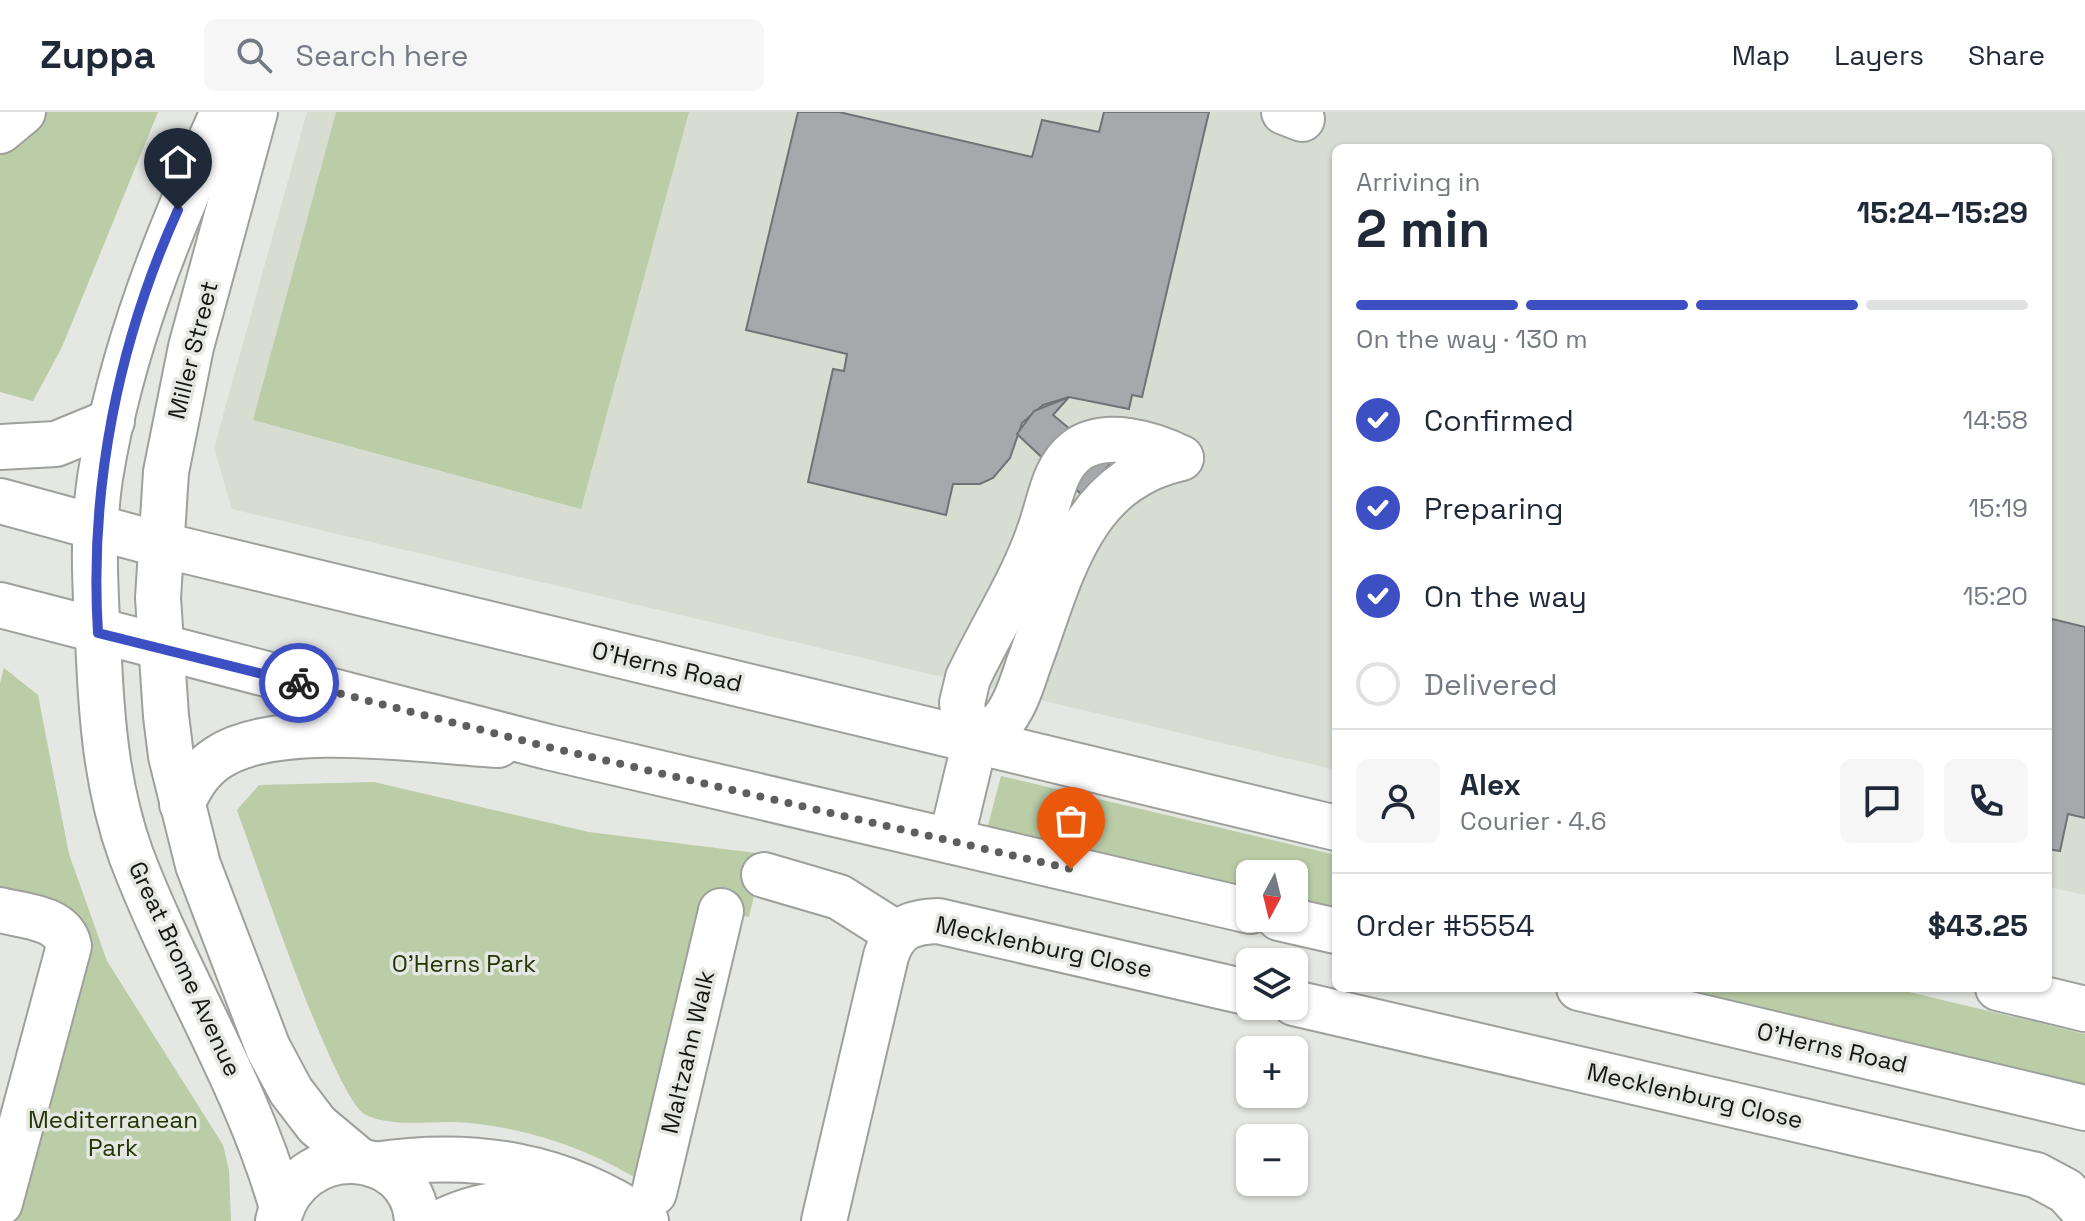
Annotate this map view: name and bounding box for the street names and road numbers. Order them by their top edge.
street label: Miller Street [160,278,225,422]
street label: O'Herns Road [589,634,745,699]
street label: Great Brome Avenue [122,856,249,1081]
street label: Mecklenburg Close [933,908,1155,985]
street label: Maltzahn Walk [654,967,721,1136]
street label: O'Herns Road [1754,1015,1910,1080]
street label: Mecklenburg Close [1584,1056,1806,1135]

